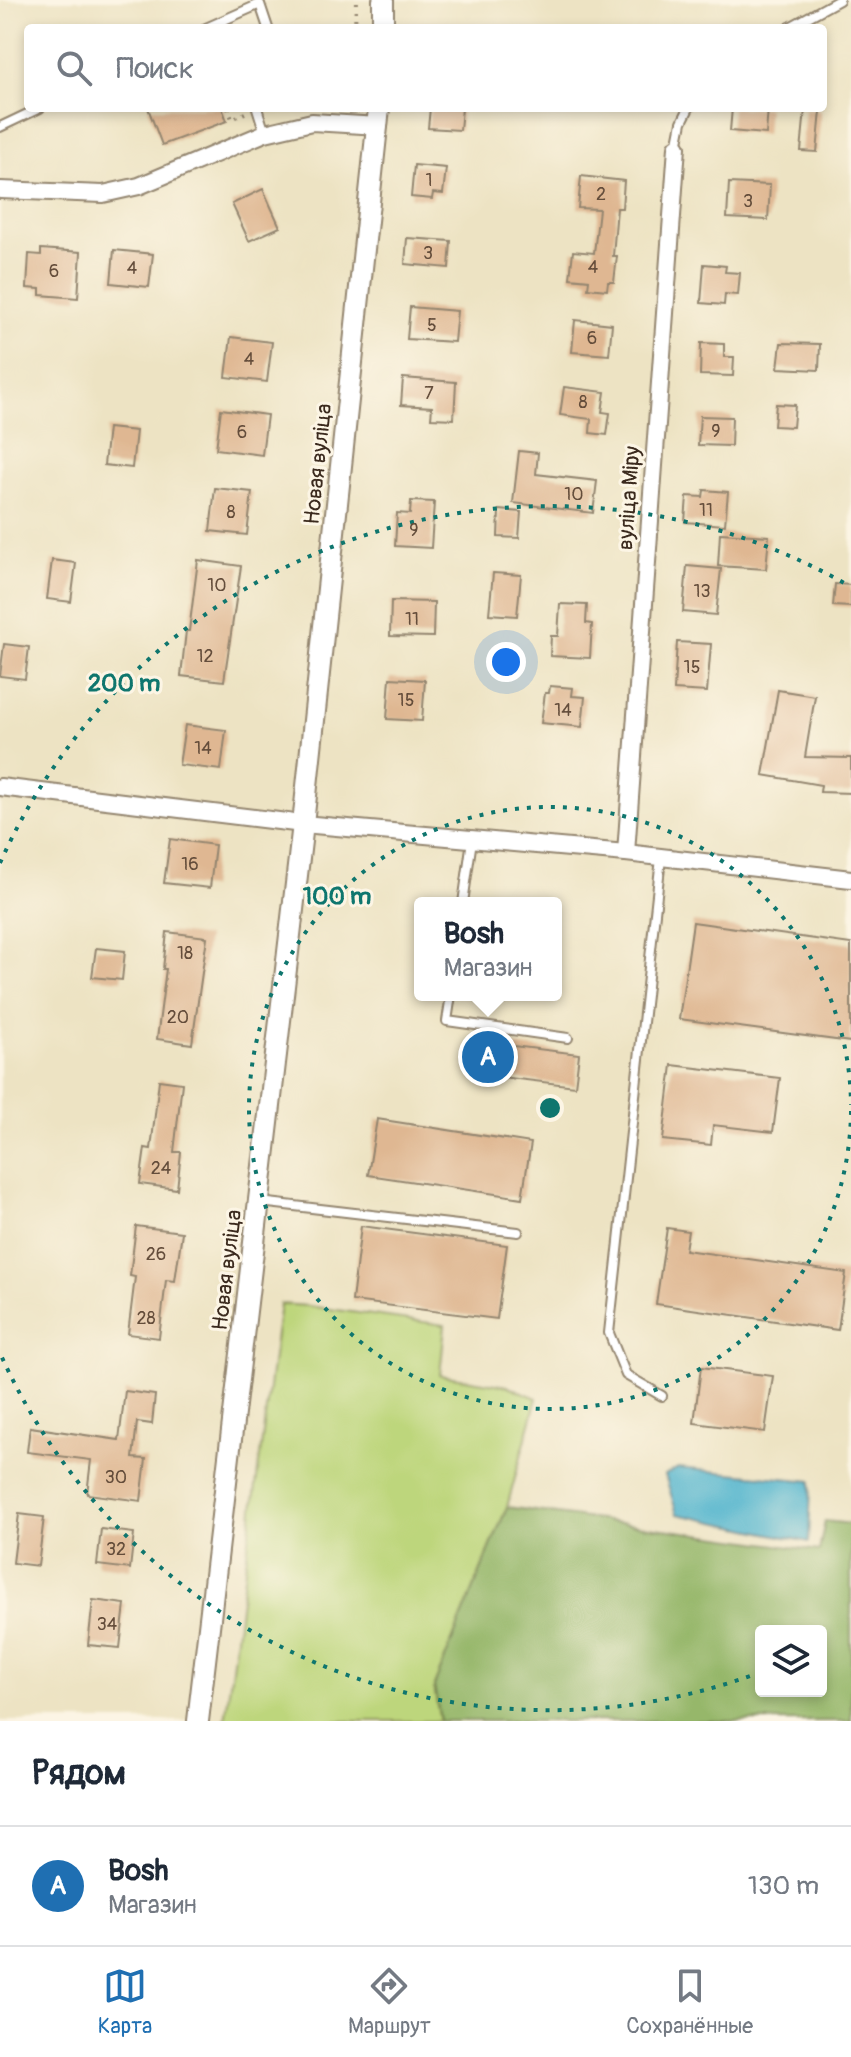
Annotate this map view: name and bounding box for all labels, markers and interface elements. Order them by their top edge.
search box [24,24,827,112]
icon: search [52,46,96,90]
text: Поиск [116,50,194,87]
house number: 1 [425,169,433,192]
house number: 2 [596,183,606,206]
house number: 3 [743,190,753,213]
house number: 3 [423,242,433,265]
house number: 4 [588,256,599,279]
house number: 4 [127,257,138,280]
house number: 6 [49,260,59,283]
house number: 5 [427,314,437,337]
house number: 6 [587,327,597,350]
house number: 4 [244,348,255,371]
house number: 7 [424,382,434,405]
house number: 8 [578,391,588,414]
street label: Новая вуліца [298,402,338,526]
house number: 9 [711,420,721,443]
house number: 6 [237,421,247,444]
street label: вуліца Міру [611,445,647,551]
house number: 10 [564,483,584,506]
house number: 11 [699,499,713,522]
house number: 8 [226,501,236,524]
house number: 9 [409,519,419,542]
house number: 10 [207,574,227,597]
house number: 13 [693,580,711,603]
house number: 11 [405,608,419,631]
your location [486,642,526,682]
house number: 12 [196,645,214,668]
house number: 15 [684,656,700,679]
text: 200 m [88,669,160,698]
house number: 15 [398,689,414,712]
house number: 14 [554,699,572,722]
house number: 14 [194,737,212,760]
house number: 16 [181,853,199,876]
text: 100 m [303,882,371,911]
popup [414,897,562,1001]
text: Bosh [444,915,504,952]
house number: 18 [177,942,193,965]
text: Магазин [444,952,532,984]
house number: 20 [167,1006,189,1029]
pin: A [462,1027,514,1087]
centre of rings [536,1094,564,1122]
house number: 24 [151,1157,172,1180]
street label: Новая вуліца [206,1208,248,1332]
house number: 26 [146,1243,166,1266]
house number: 28 [136,1307,156,1330]
house number: 30 [105,1466,127,1489]
house number: 32 [106,1538,126,1561]
house number: 34 [97,1613,118,1636]
map controls [755,1625,827,1697]
button: layers [755,1625,827,1697]
text: Рядом [32,1752,126,1795]
text: Bosh [108,1852,169,1889]
text: A [50,1870,66,1902]
text: 130 m [748,1870,819,1902]
text: Магазин [108,1889,197,1921]
tab: Карта [98,1964,152,2040]
tab: Маршрут [348,1964,431,2040]
tab: Сохранённые [626,1964,753,2040]

